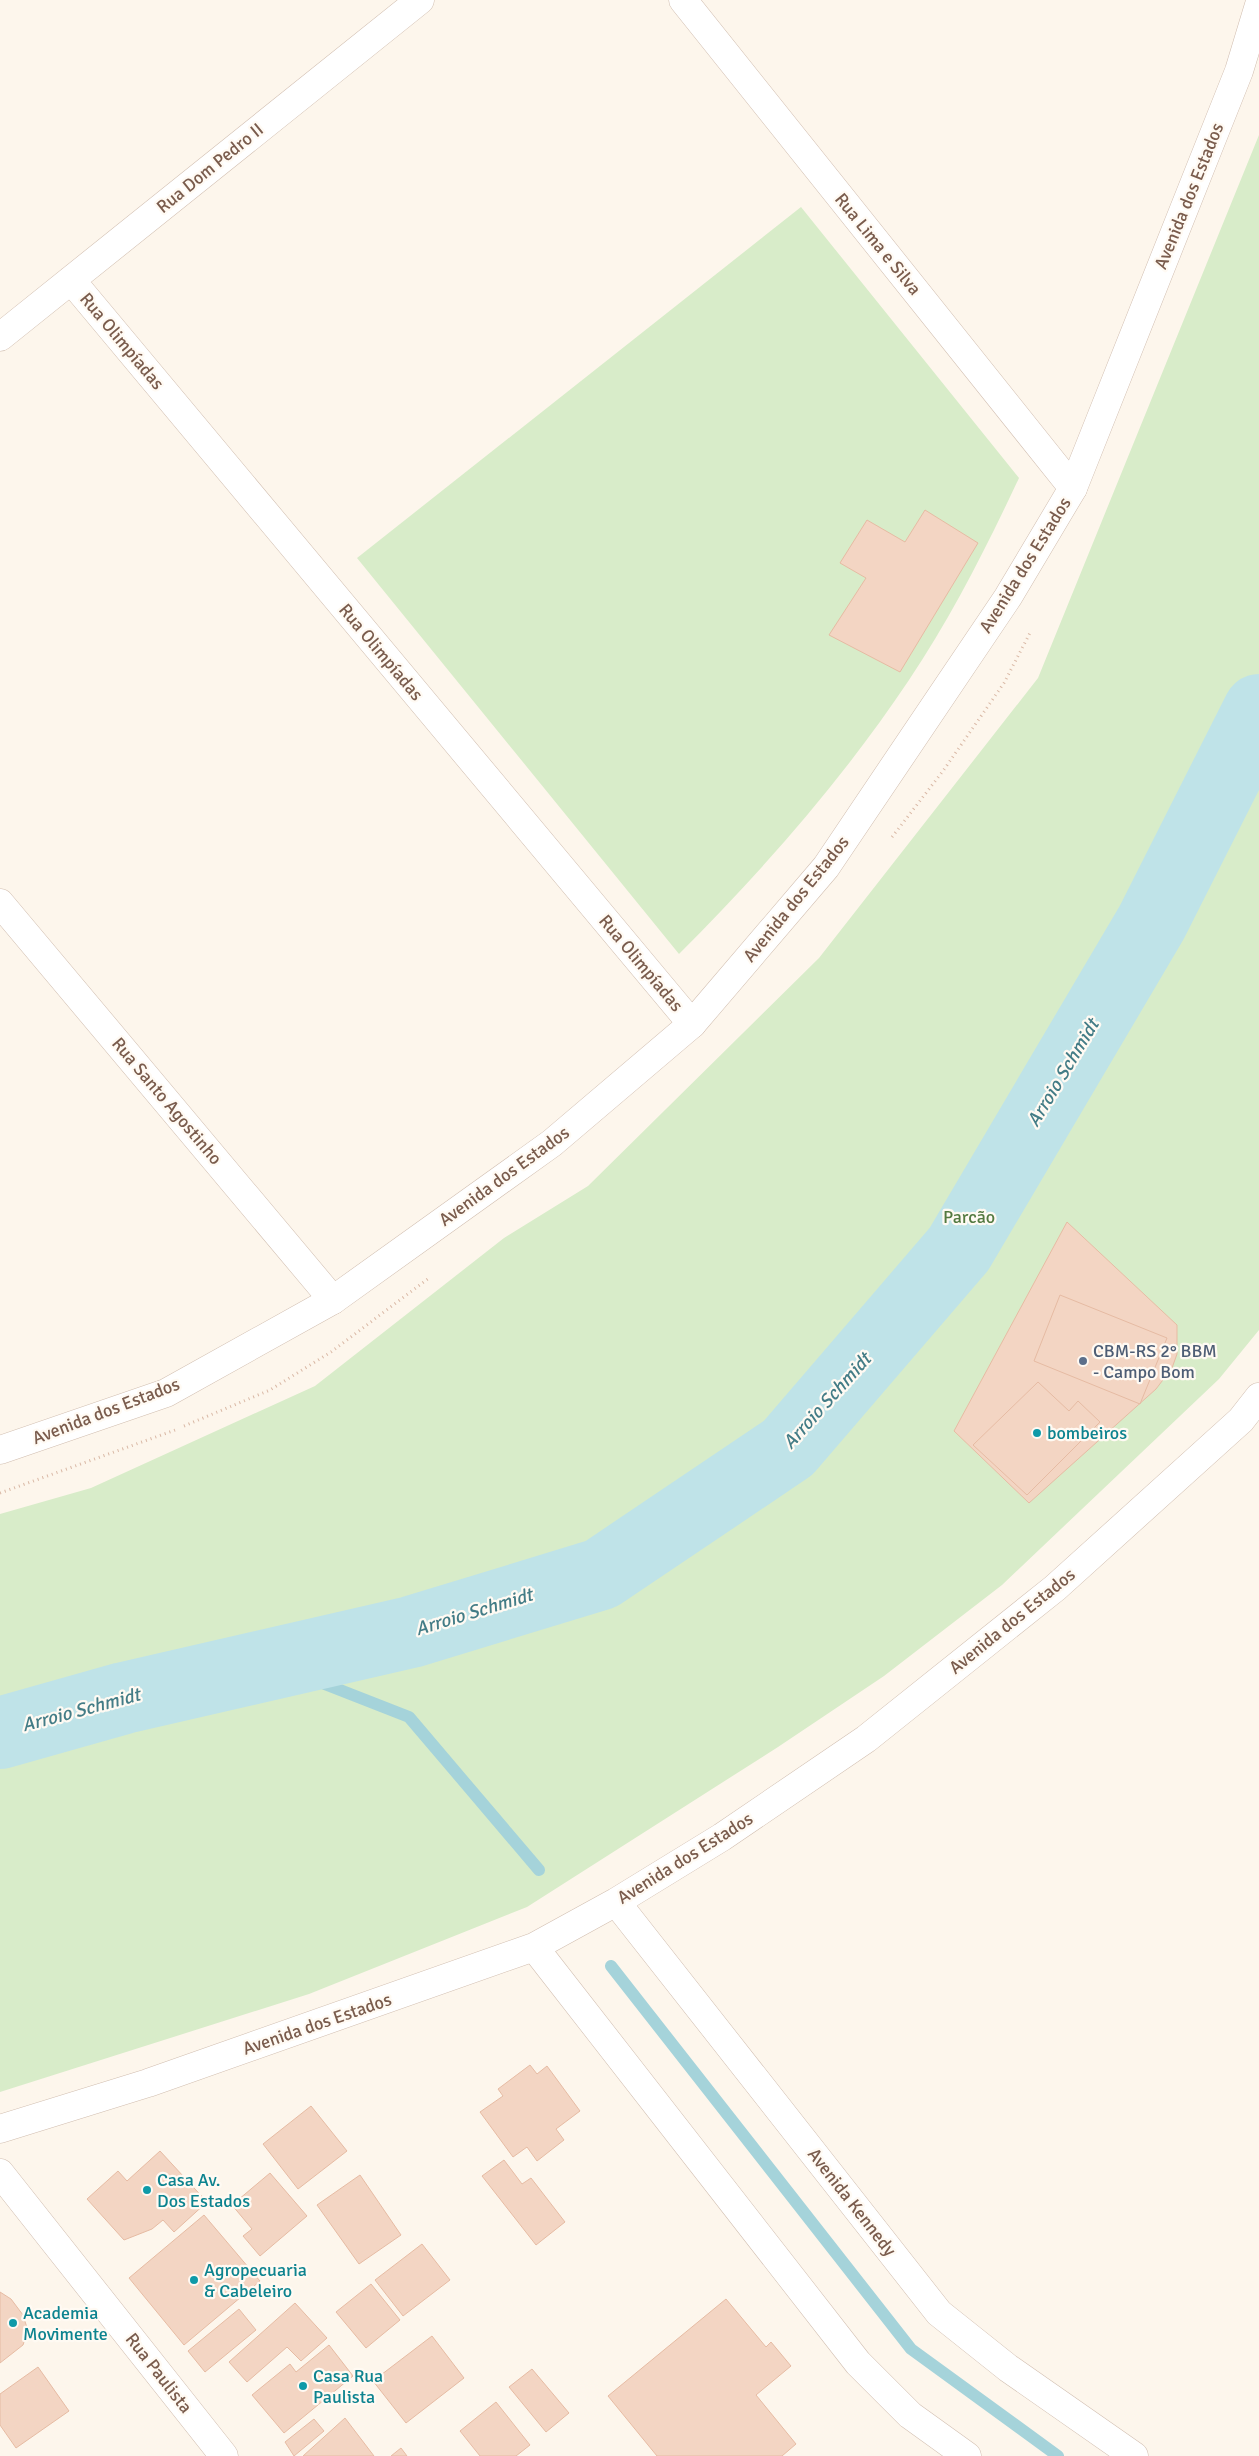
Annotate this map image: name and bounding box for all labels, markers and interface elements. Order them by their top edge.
street label: Rua Dom Pedro II [152,118,268,218]
street label: Avenida dos Estados [1150,119,1228,272]
street label: Rua Lima e Silva [830,189,926,299]
street label: Rua Olimpíadas [75,288,169,394]
street label: Avenida dos Estados [974,493,1076,637]
street label: Rua Olimpíadas [334,599,428,705]
street label: Avenida dos Estados [738,831,854,967]
street label: Rua Olimpíadas [594,910,688,1016]
water label: Arroio Schmidt [1022,1013,1106,1131]
street label: Rua Santo Agostinho [107,1033,227,1169]
street label: Avenida dos Estados [434,1121,574,1231]
park label: Parcão [943,1206,995,1228]
place label: CBM-RS 2° BBM - Campo Bom [1093,1340,1217,1383]
water label: Arroio Schmidt [778,1346,878,1454]
marker: CBM-RS 2° BBM - Campo Bom [1077,1355,1089,1367]
street label: Avenida dos Estados [29,1373,183,1449]
place label: bombeiros [1047,1422,1127,1444]
marker: bombeiros [1031,1427,1043,1439]
street label: Avenida dos Estados [944,1563,1080,1679]
water label: Arroio Schmidt [413,1582,538,1641]
water label: Arroio Schmidt [19,1682,145,1737]
street label: Avenida dos Estados [613,1807,757,1909]
street label: Avenida dos Estados [240,1988,394,2060]
street label: Avenida Kennedy [803,2144,901,2261]
place label: Casa Av. Dos Estados [157,2169,250,2212]
marker: Casa Av. Dos Estados [141,2184,153,2196]
place label: Agropecuaria & Cabeleiro [204,2259,307,2302]
marker: Agropecuaria & Cabeleiro [188,2274,200,2286]
place label: Academia Movimente [23,2302,108,2345]
marker: Academia Movimente [7,2317,19,2329]
street label: Rua Paulista [121,2329,197,2417]
place label: Casa Rua Paulista [313,2365,383,2408]
marker: Casa Rua Paulista [297,2380,309,2392]

